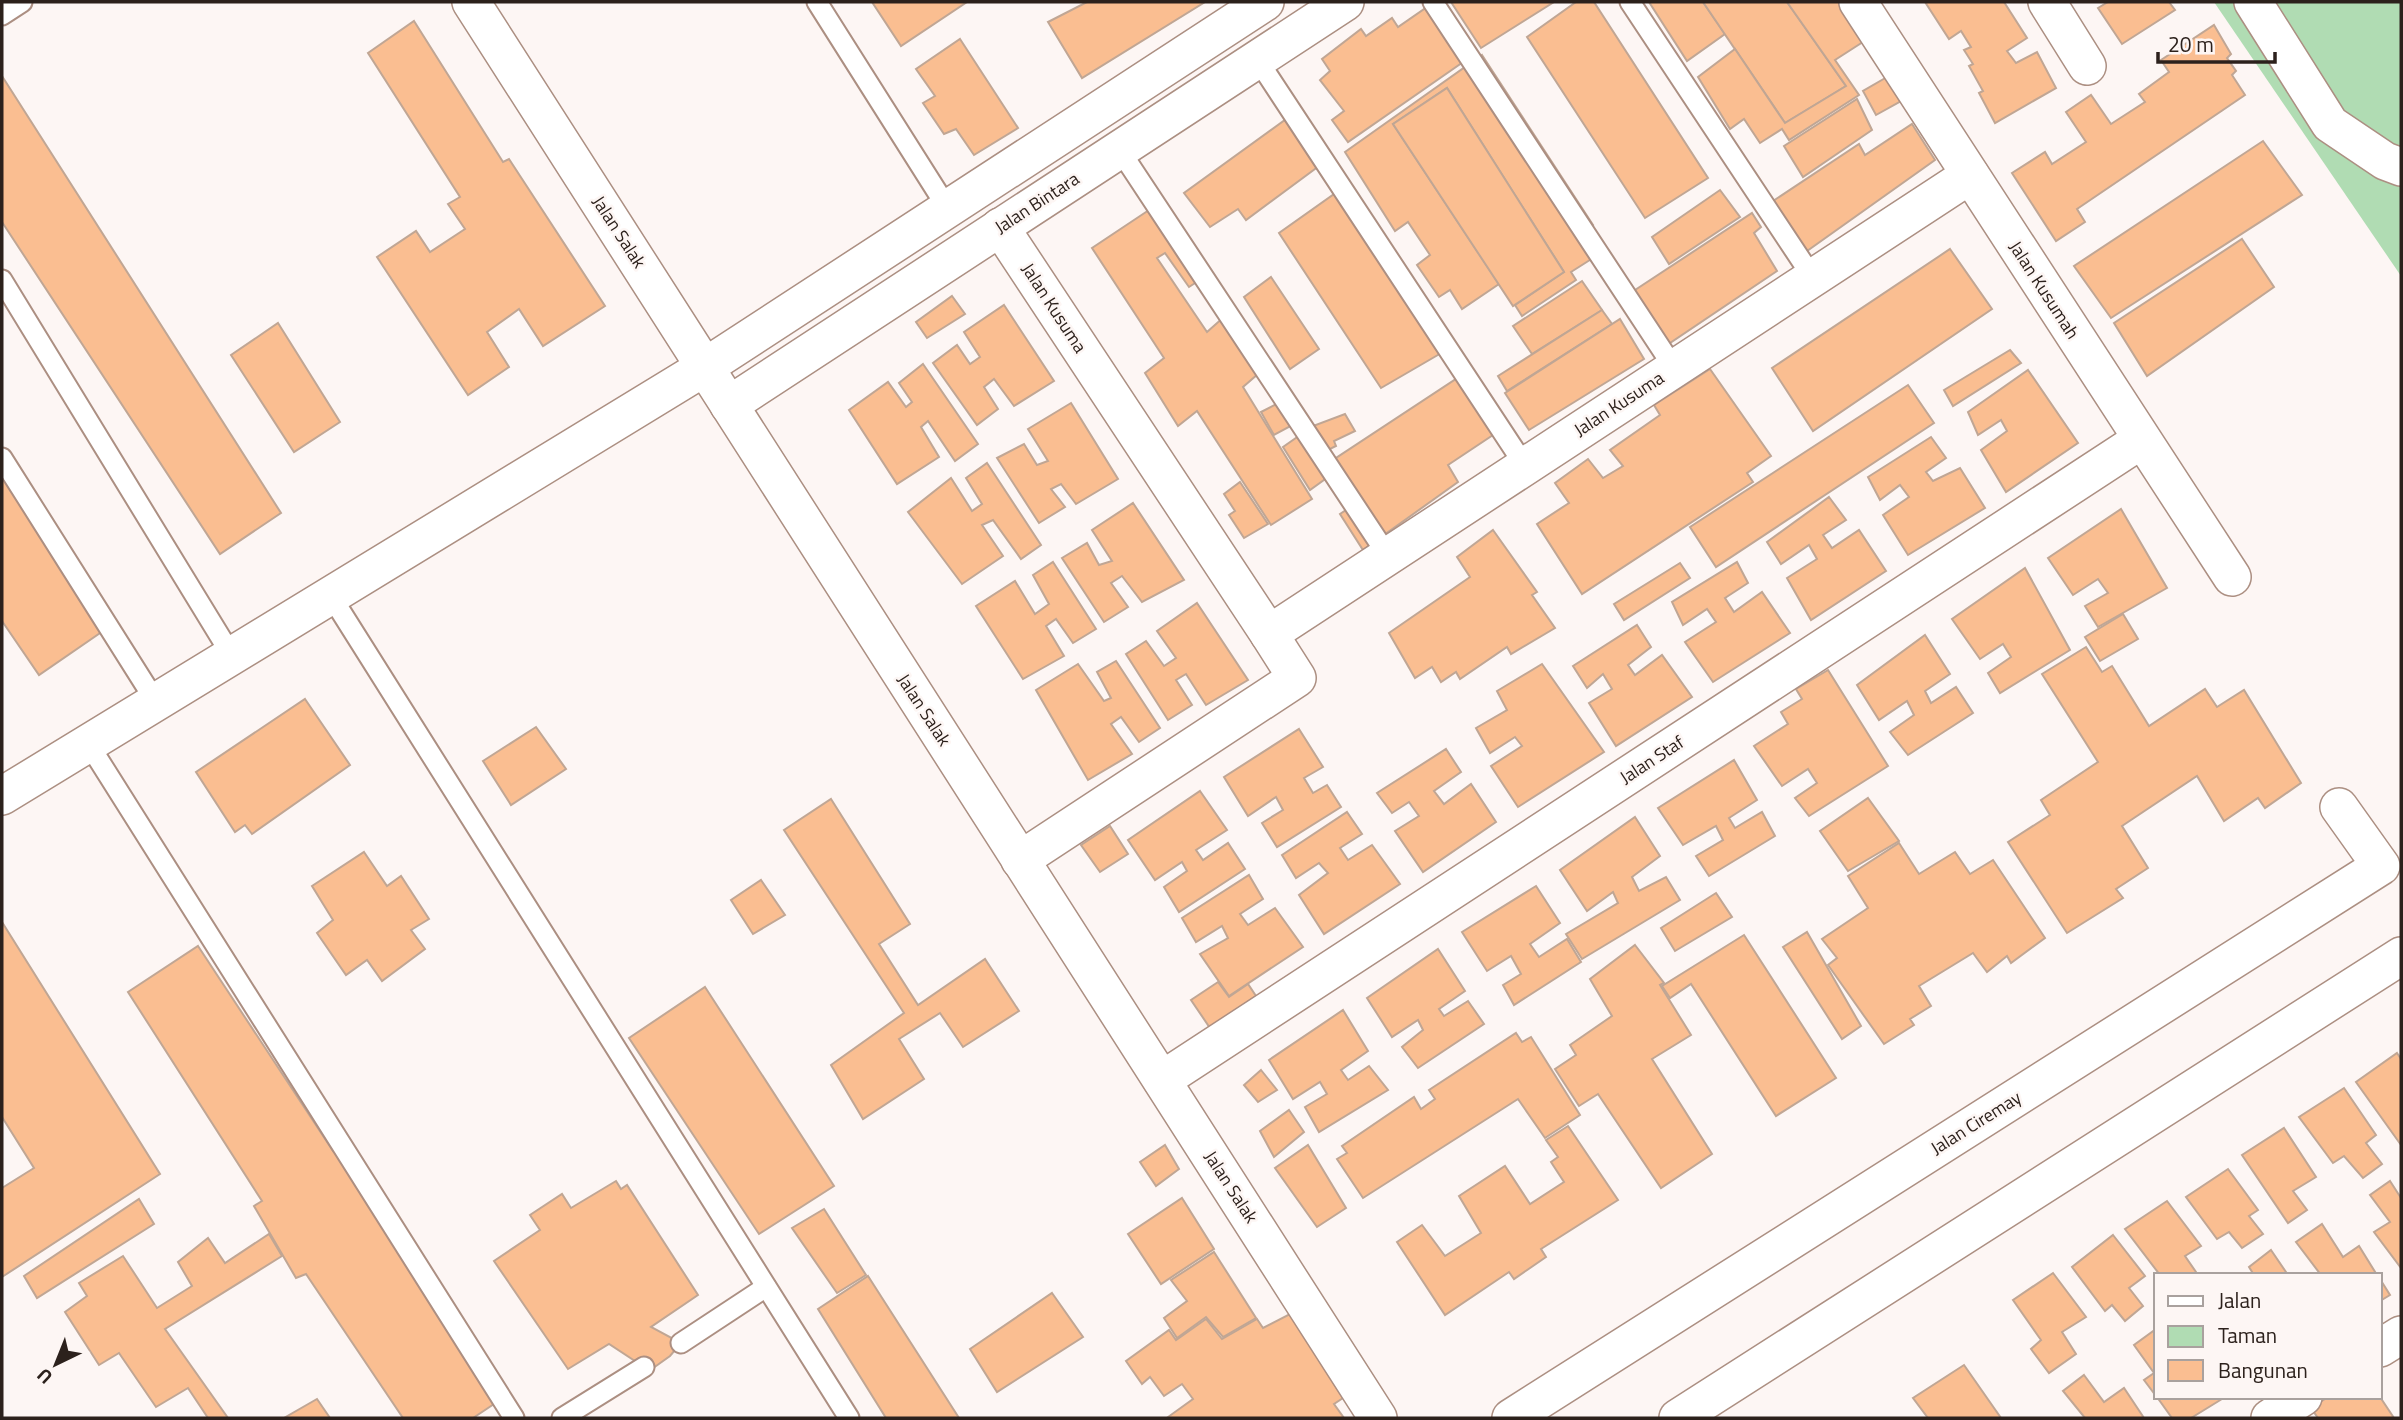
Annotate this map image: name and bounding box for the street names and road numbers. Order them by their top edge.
street label: Jalan Bintara [989,165,1084,240]
street label: Jalan Salak [586,190,653,274]
street label: Jalan Kusumah [2003,235,2086,344]
street label: Jalan Kusuma [1015,257,1094,358]
street label: Jalan Kusuma [1568,364,1669,443]
street label: Jalan Salak [891,668,958,752]
street label: Jalan Staf [1614,729,1689,790]
street label: Jalan Ciremay [1925,1084,2027,1161]
street label: Jalan Salak [1198,1145,1265,1229]

